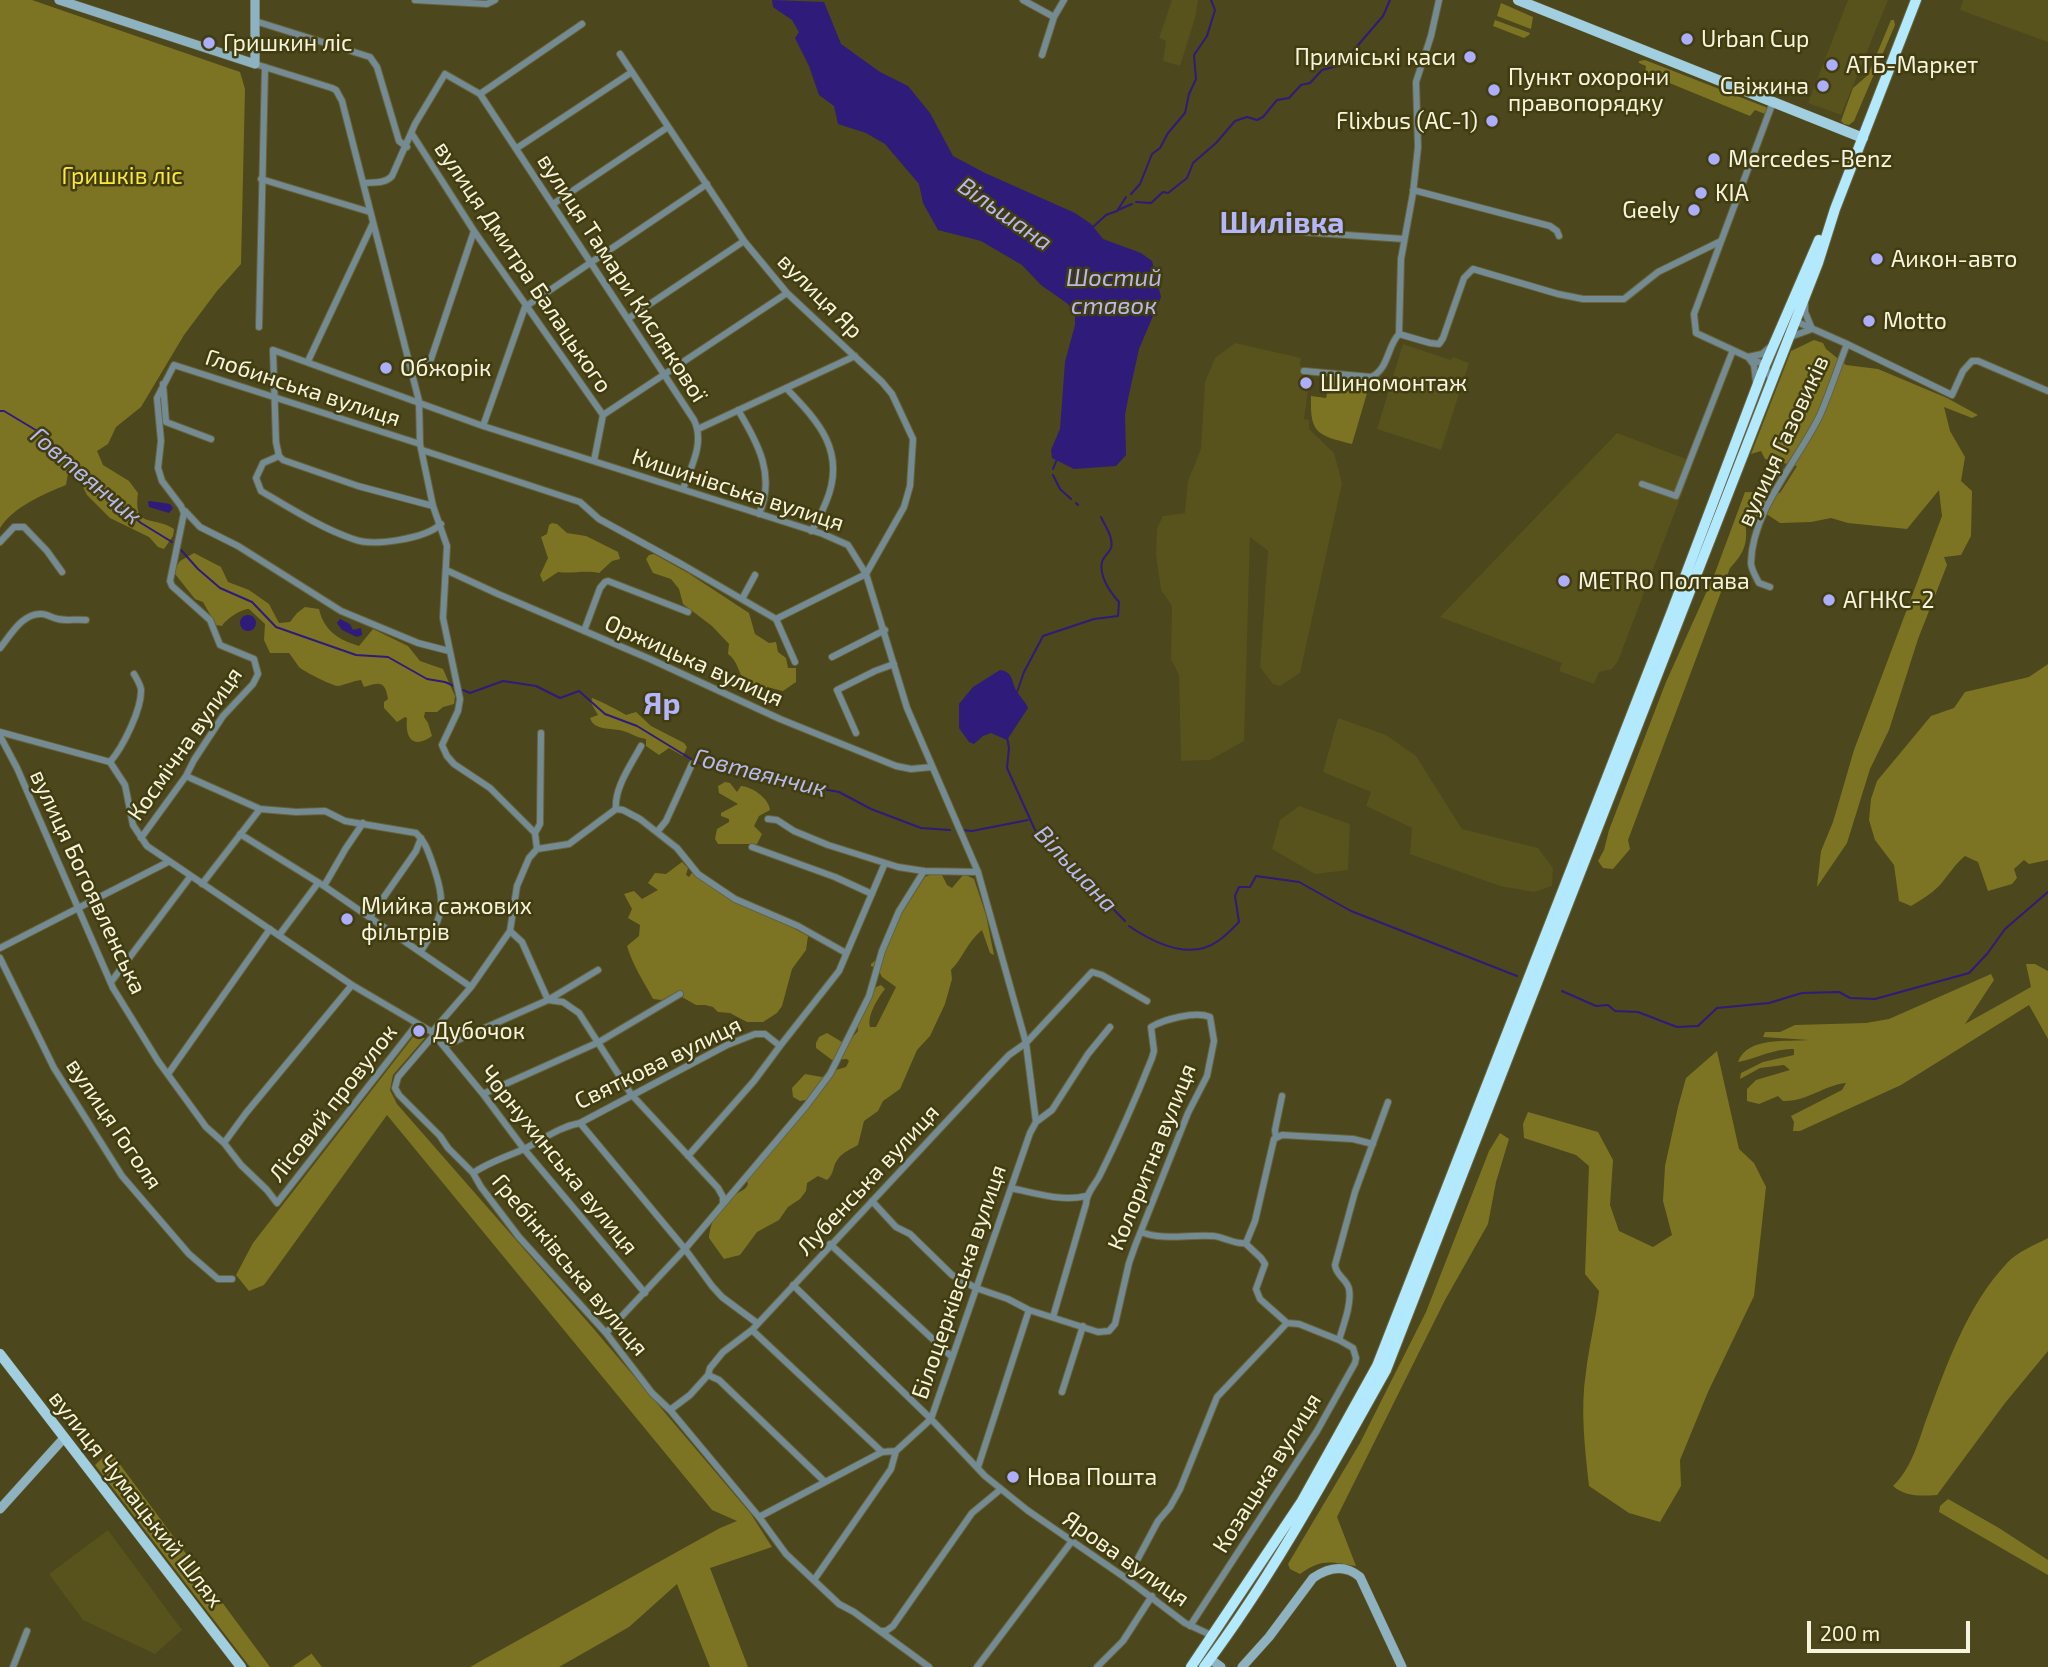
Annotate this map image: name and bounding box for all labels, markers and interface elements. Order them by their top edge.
place label: Urban Cup [1701,25,1809,53]
place label: Гришкин ліс [223,29,352,57]
marker: Urban Cup [1679,31,1695,47]
marker: Гришкин ліс [201,35,217,51]
place label: Приміські каси [1294,43,1456,71]
marker: Приміські каси [1462,49,1478,65]
place label: АТБ-Маркет [1846,51,1978,79]
marker: АТБ-Маркет [1824,57,1840,73]
place label: Пункт охорони правопорядку [1508,63,1669,117]
place label: Свіжина [1720,72,1809,100]
marker: Свіжина [1815,78,1831,94]
marker: Пункт охорони правопорядку [1486,82,1502,98]
place label: Flixbus (АС-1) [1336,107,1478,135]
marker: Flixbus (АС-1) [1484,113,1500,129]
street label: вулиця Дмитра Балацького [428,136,618,398]
place label: Mercedes-Benz [1728,145,1892,173]
street label: вулиця Тамари Кислякової [531,149,713,407]
marker: Mercedes-Benz [1706,151,1722,167]
park label: Гришків ліс [61,162,183,190]
water label: Вільшана [952,171,1058,257]
place label: KIA [1715,179,1749,207]
marker: KIA [1693,185,1709,201]
place label: Geely [1622,196,1680,224]
marker: Geely [1686,202,1702,218]
district label: Шилівка [1219,205,1345,241]
place label: Аикон-авто [1891,245,2017,273]
street label: вулиця Яр [772,248,868,344]
marker: Аикон-авто [1869,251,1885,267]
water label: Шостий ставок [1066,264,1162,320]
place label: Motto [1883,307,1947,335]
marker: Motto [1861,313,1877,329]
street label: Глобинська вулиця [202,343,404,433]
street label: вулиця Газовиків [1731,351,1835,531]
place label: Обжорік [400,354,491,382]
marker: Обжорік [378,360,394,376]
place label: Шиномонтаж [1320,369,1467,397]
marker: Шиномонтаж [1298,375,1314,391]
water label: Говтвянчик [25,421,147,531]
street label: Кишинівська вулиця [629,443,847,537]
place label: METRO Полтава [1578,567,1750,595]
marker: METRO Полтава [1556,573,1572,589]
place label: АГНКС-2 [1843,586,1934,614]
marker: АГНКС-2 [1821,592,1837,608]
street label: Оржицька вулиця [600,609,788,713]
street label: Космічна вулиця [122,662,248,826]
district label: Яр [643,686,681,722]
water label: Говтвянчик [690,743,830,803]
street label: вулиця Богоявленська [24,765,152,999]
water label: Вільшана [1028,819,1124,919]
place label: Мийка сажових фільтрів [361,892,532,946]
marker: Мийка сажових фільтрів [339,911,355,927]
street label: Святкова вулиця [570,1011,746,1115]
place label: Дубочок [433,1017,525,1045]
street label: Лісовий провулок [263,1019,403,1187]
marker: Дубочок [411,1023,427,1039]
street label: вулиця Гоголя [60,1053,168,1195]
street label: Чорнухинська вулиця [474,1060,644,1260]
street label: Колоритна вулиця [1102,1060,1202,1254]
street label: Лубенська вулиця [791,1099,945,1261]
street label: Білоцерківська вулиця [906,1161,1012,1403]
street label: Гребінківська вулиця [486,1169,654,1361]
street label: вулиця Чумацький Шлях [43,1385,229,1613]
street label: Козацька вулиця [1207,1388,1327,1558]
place label: Нова Пошта [1027,1463,1157,1491]
marker: Нова Пошта [1005,1469,1021,1485]
street label: Ярова вулиця [1058,1505,1194,1613]
scale bar [1810,1608,1973,1652]
text: 200 m [1820,1620,1880,1645]

